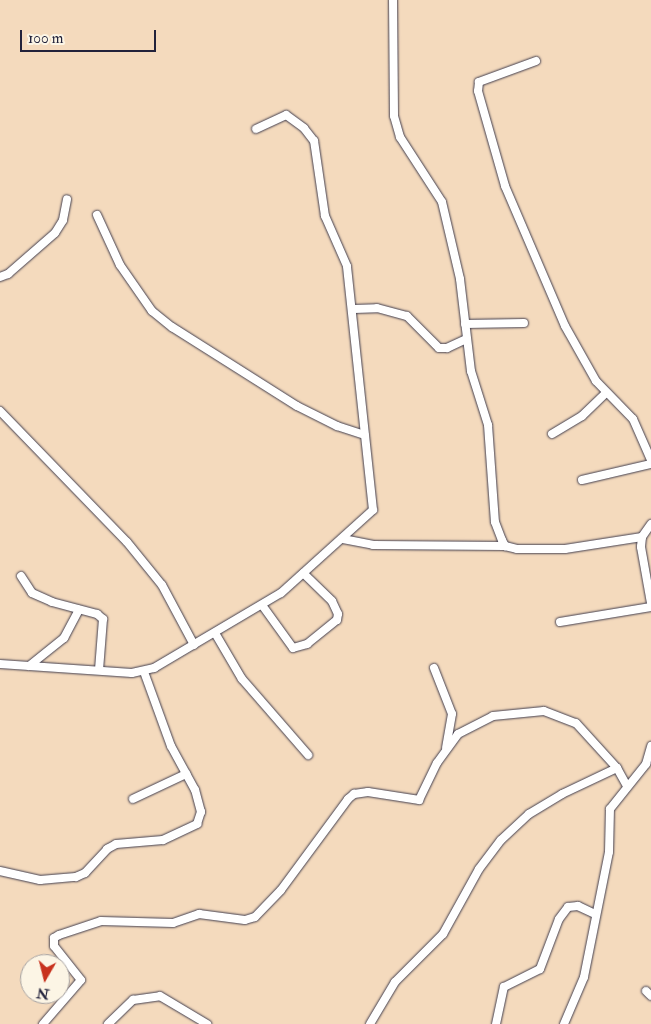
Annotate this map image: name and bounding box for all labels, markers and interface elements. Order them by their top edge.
scale bar [22,20,159,52]
text: 100 m [28,29,63,48]
north arrow [20,954,70,1004]
text: N [36,984,50,1003]

